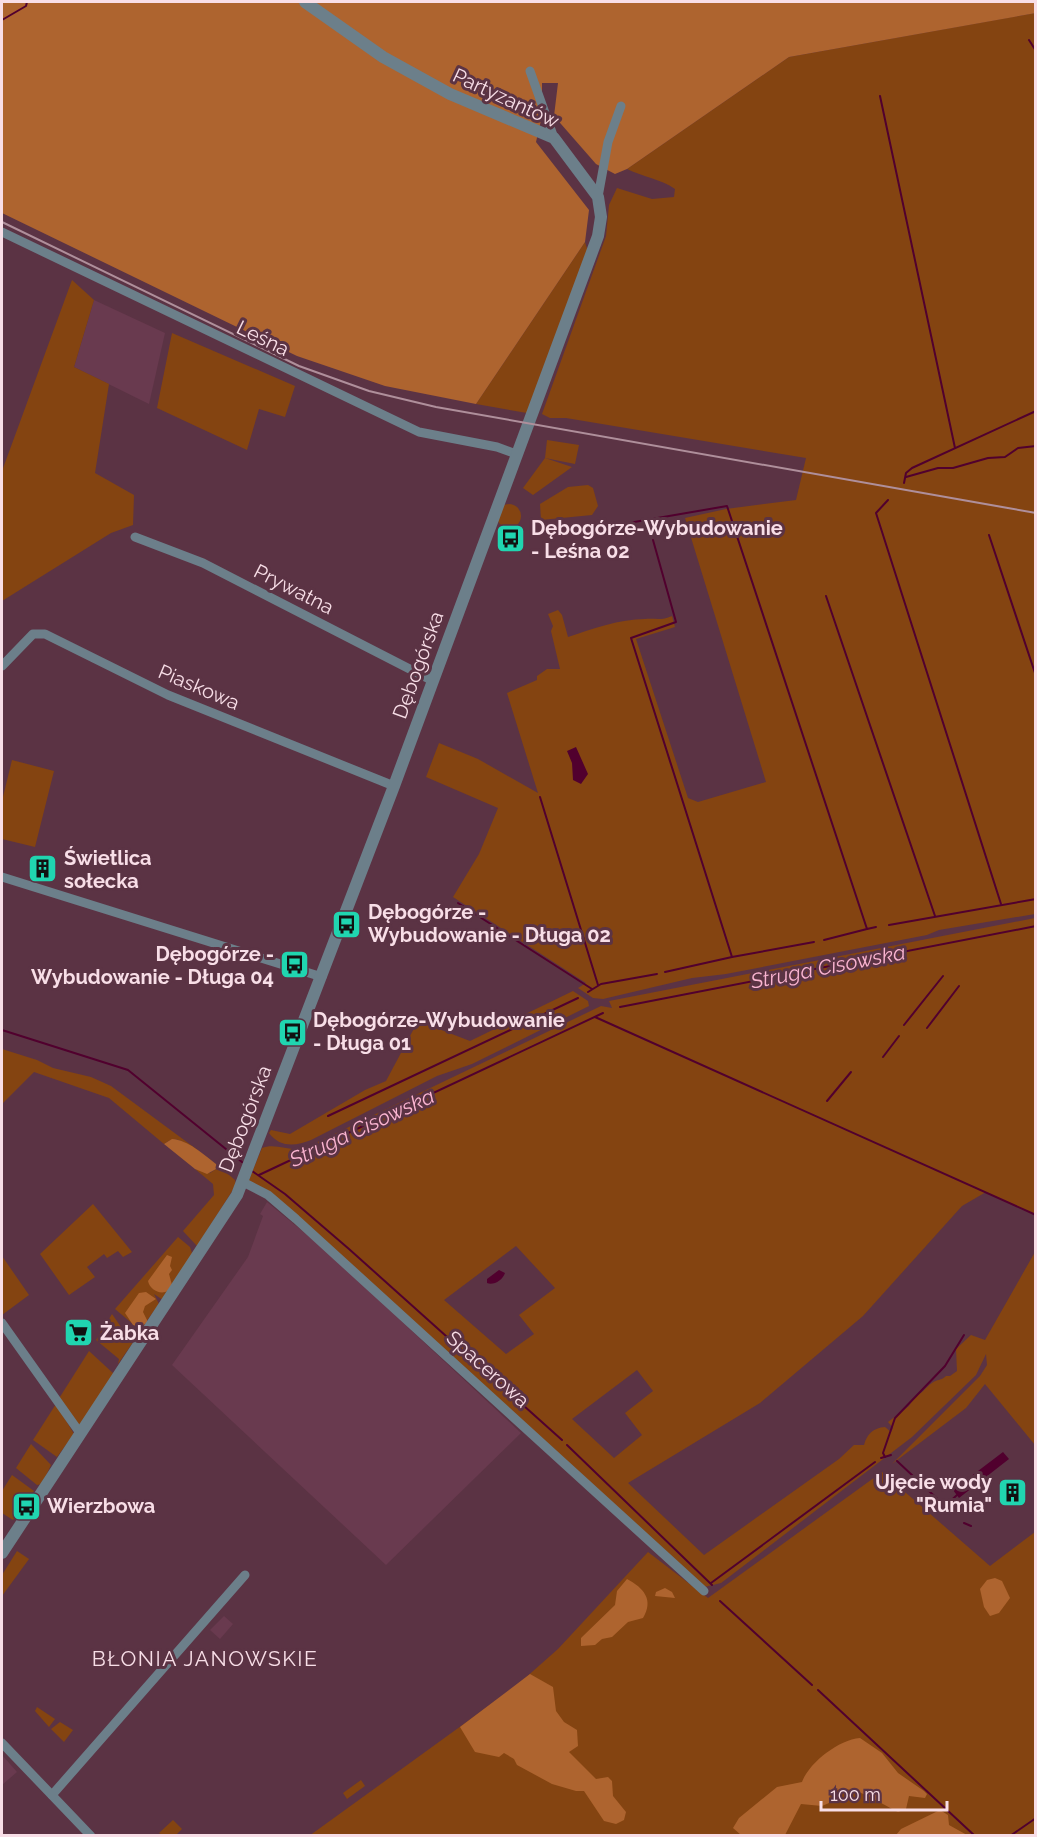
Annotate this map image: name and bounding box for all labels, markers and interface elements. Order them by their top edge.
street label: Partyzantów [449,63,563,133]
street label: Leśna [233,315,293,361]
place label: Dębogórze-Wybudowanie - Leśna 02 [531,516,783,563]
bus stop icon: Dębogórze-Wybudowanie - Leśna 02 [494,523,526,555]
street label: Prywatna [250,559,338,619]
street label: Dębogórska [387,608,449,722]
street label: Piaskowa [155,659,243,715]
place label: Świetlica sołecka [64,846,152,893]
building icon: Świetlica sołecka [27,853,59,885]
place label: Dębogórze - Wybudowanie - Długa 02 [368,900,611,947]
bus stop icon: Dębogórze - Wybudowanie - Długa 02 [331,908,363,940]
water label: Struga Cisowska [747,939,907,994]
place label: Dębogórze - Wybudowanie - Długa 04 [31,942,274,989]
bus stop icon: Dębogórze - Wybudowanie - Długa 04 [279,949,311,981]
place label: Dębogórze-Wybudowanie - Długa 01 [313,1008,565,1055]
bus stop icon: Dębogórze-Wybudowanie - Długa 01 [276,1016,308,1048]
street label: Dębogórska [214,1062,276,1176]
water label: Struga Cisowska [284,1083,438,1173]
supermarket icon: Żabka [63,1317,95,1349]
place label: Żabka [100,1321,159,1345]
street label: Spacerowa [442,1326,534,1412]
place label: Ujęcie wody "Rumia" [875,1470,992,1517]
building icon: Ujęcie wody "Rumia" [997,1477,1029,1509]
bus stop icon: Wierzbowa [10,1490,42,1522]
place label: Wierzbowa [47,1494,155,1518]
district label: BŁONIA JANOWSKIE [92,1646,318,1671]
scale bar [821,1774,947,1812]
text: 100 m [830,1784,881,1805]

